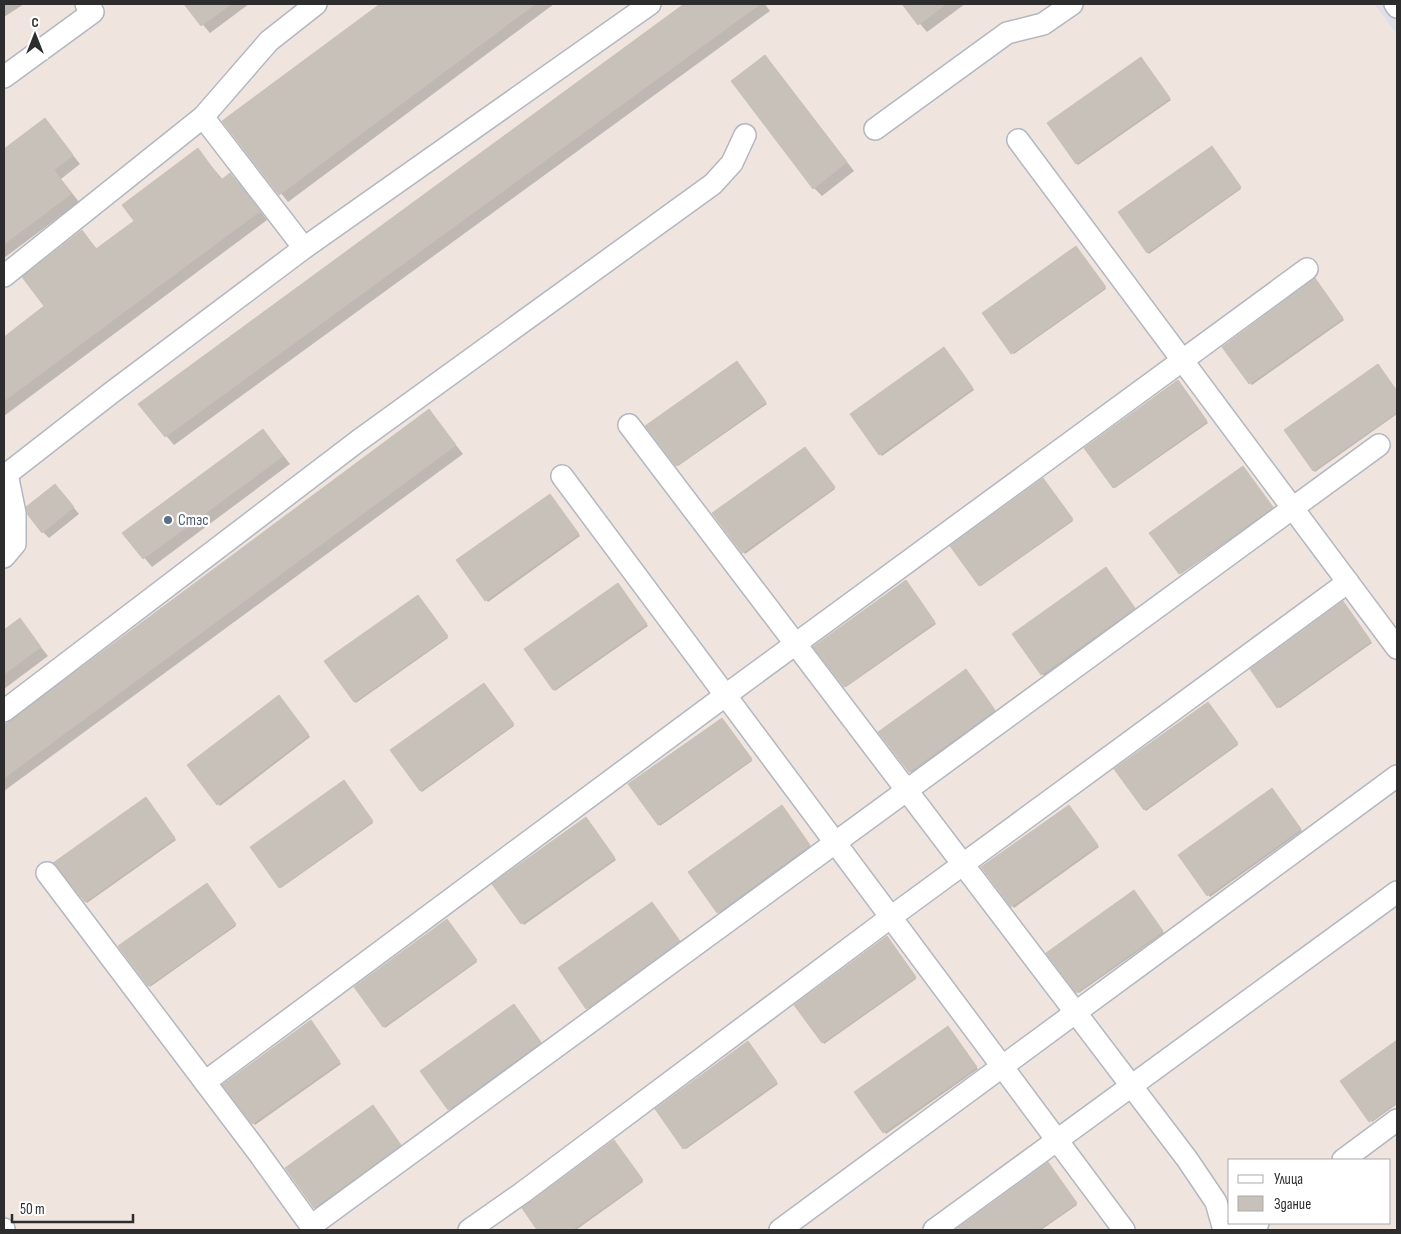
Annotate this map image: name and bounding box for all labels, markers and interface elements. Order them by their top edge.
north arrow [10,10,60,60]
text: С [31,14,39,31]
place label: Стэс [178,511,209,530]
marker: Стэс [162,514,174,526]
legend [1228,1159,1391,1224]
text: Улица [1274,1170,1303,1189]
scale bar [12,1192,134,1224]
text: Здание [1274,1195,1311,1214]
text: 50 m [20,1200,45,1219]

